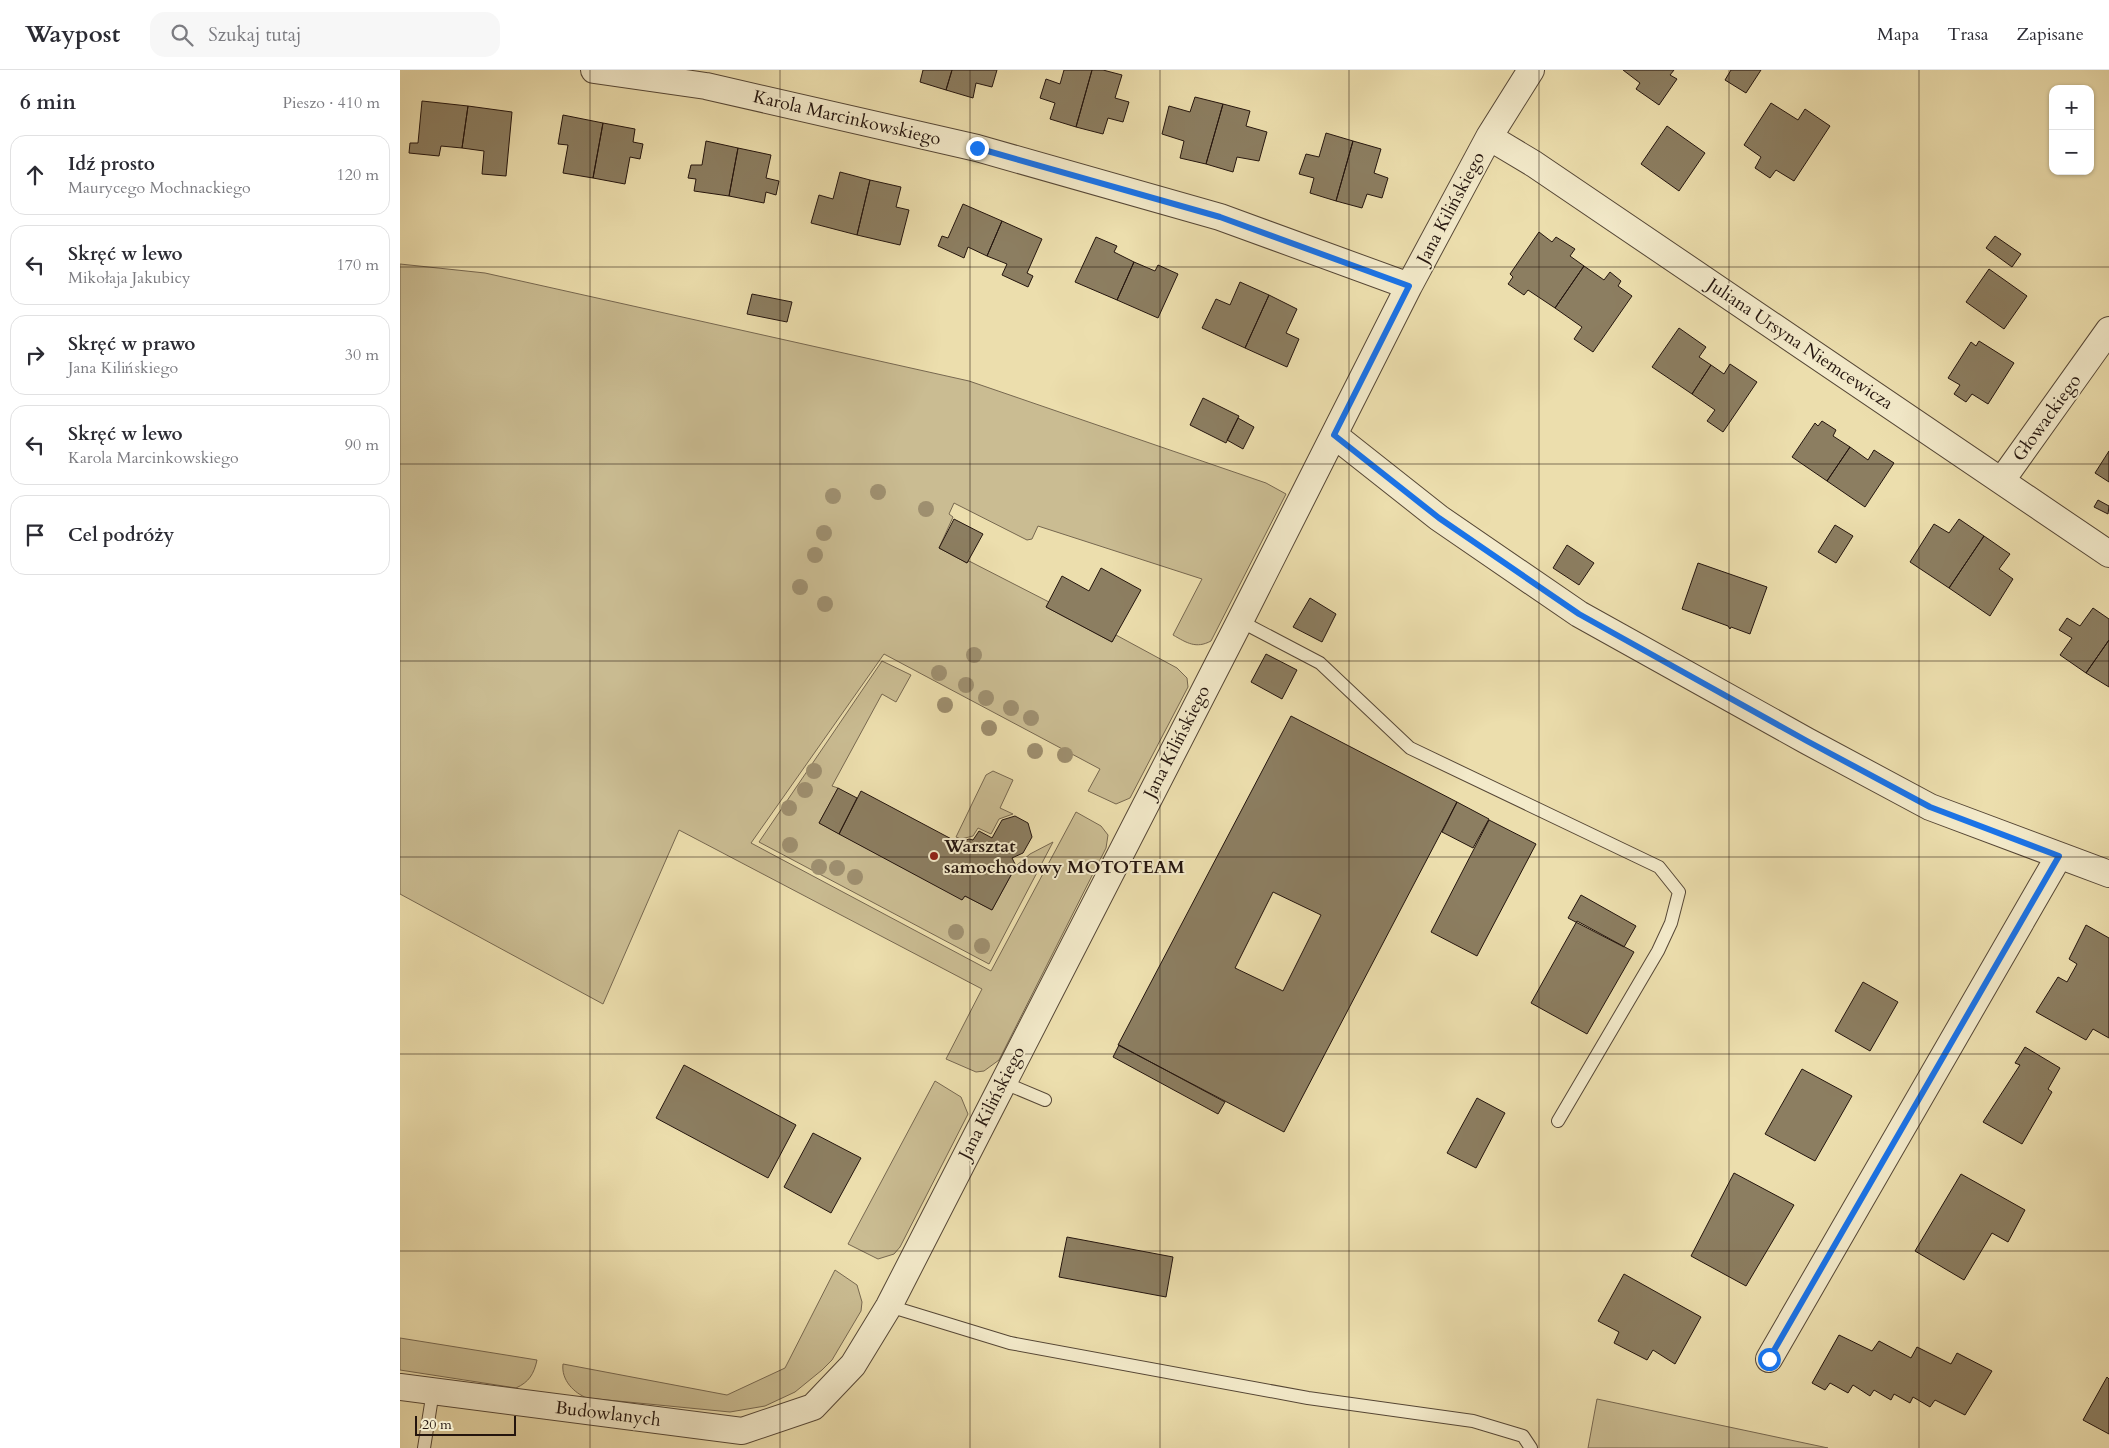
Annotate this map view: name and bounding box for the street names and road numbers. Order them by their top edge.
street label: Karola Marcinkowskiego [751,84,944,152]
street label: Jana Kilińskiego [1409,147,1491,271]
street label: Juliana Ursyna Niemcewicza [1699,271,1898,416]
street label: Głowackiego [2007,369,2087,467]
street label: Jana Kilińskiego [1136,681,1216,805]
street label: Jana Kilińskiego [951,1042,1031,1166]
street label: Budowlanych [554,1395,662,1433]

